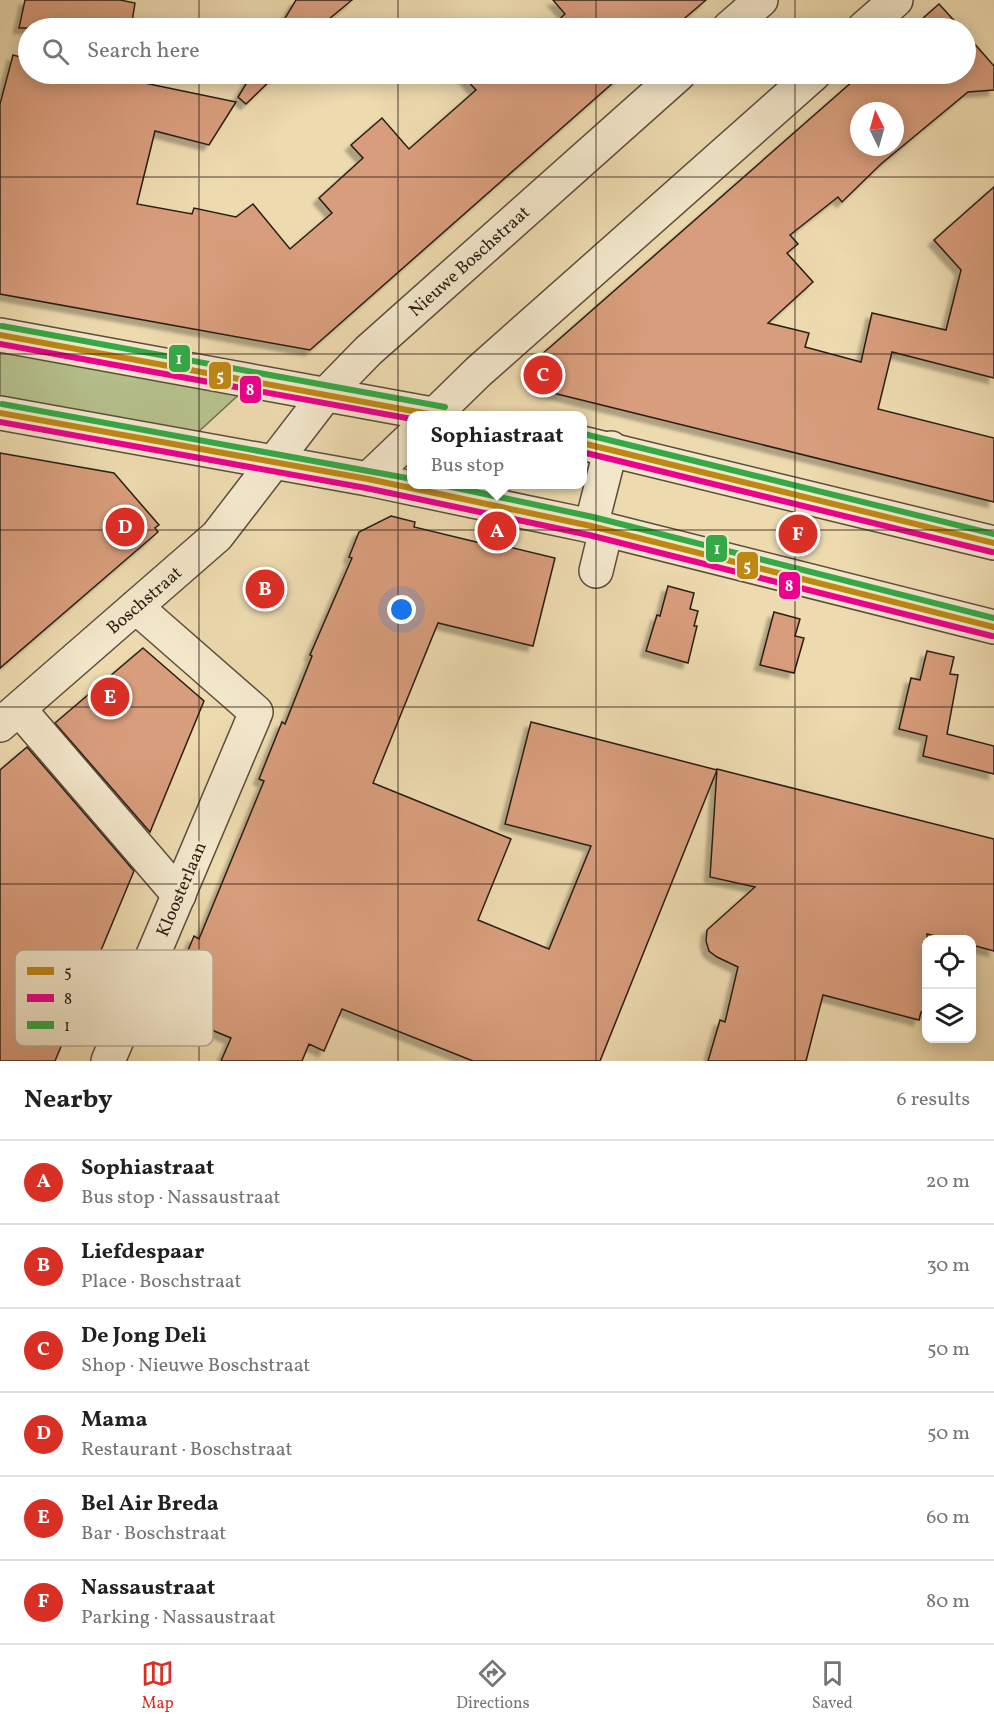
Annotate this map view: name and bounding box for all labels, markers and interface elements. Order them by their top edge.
search box [18,18,976,84]
icon: search [39,35,72,68]
text: Search here [87,36,200,67]
north arrow [850,102,904,156]
street label: Nieuwe Boschstraat [404,201,536,323]
line badge: 1 [168,344,191,373]
text: 1 [176,349,182,371]
pin: C [524,352,562,398]
line badge: 5 [208,361,232,390]
text: 5 [216,366,224,388]
line badge: 8 [239,375,262,404]
text: 8 [246,380,254,402]
popup [407,411,587,489]
text: Sophiastraat [430,421,564,452]
text: Bus stop [430,452,504,480]
pin: D [106,504,144,550]
pin: A [478,508,516,554]
pin: F [778,512,818,556]
line badge: 1 [705,534,728,563]
text: 1 [714,539,720,561]
line badge: 5 [736,551,759,580]
text: 5 [743,556,751,578]
street label: Boschstraat [102,561,188,641]
pin: B [246,566,284,612]
line badge: 8 [778,571,801,600]
text: 8 [785,576,793,598]
your location [387,595,416,624]
pin: E [90,674,130,720]
street label: Kloosterlaan [151,838,214,941]
map controls [922,935,976,1043]
button: locate [922,935,976,989]
legend [15,950,213,1046]
text: 5 [64,962,72,984]
text: 8 [64,989,72,1011]
button: layers [922,989,976,1043]
text: 1 [64,1016,70,1038]
text: Nearby [24,1082,113,1118]
text: 6 results [897,1086,970,1114]
text: Sophiastraat [81,1153,214,1184]
text: A [36,1168,51,1196]
text: 20 m [926,1168,970,1196]
text: Bus stop · Nassaustraat [81,1184,280,1212]
text: Liefdespaar [81,1237,204,1268]
text: B [37,1252,50,1280]
text: 30 m [926,1252,970,1280]
text: Place · Boschstraat [81,1268,242,1296]
text: De Jong Deli [81,1321,207,1352]
text: C [37,1336,50,1364]
text: 50 m [927,1336,970,1364]
text: Shop · Nieuwe Boschstraat [81,1352,310,1380]
text: Mama [81,1405,148,1436]
text: D [36,1420,51,1448]
text: 50 m [927,1420,970,1448]
text: Restaurant · Boschstraat [81,1436,292,1464]
text: Bel Air Breda [81,1489,219,1520]
text: E [37,1504,50,1532]
text: 60 m [926,1504,970,1532]
text: Bar · Boschstraat [81,1520,226,1548]
text: Nassaustraat [81,1573,215,1604]
text: F [38,1588,49,1616]
text: 80 m [926,1588,970,1616]
text: Parking · Nassaustraat [81,1604,276,1632]
tab: Map [141,1657,174,1715]
tab: Directions [456,1657,530,1715]
tab: Saved [812,1657,853,1715]

